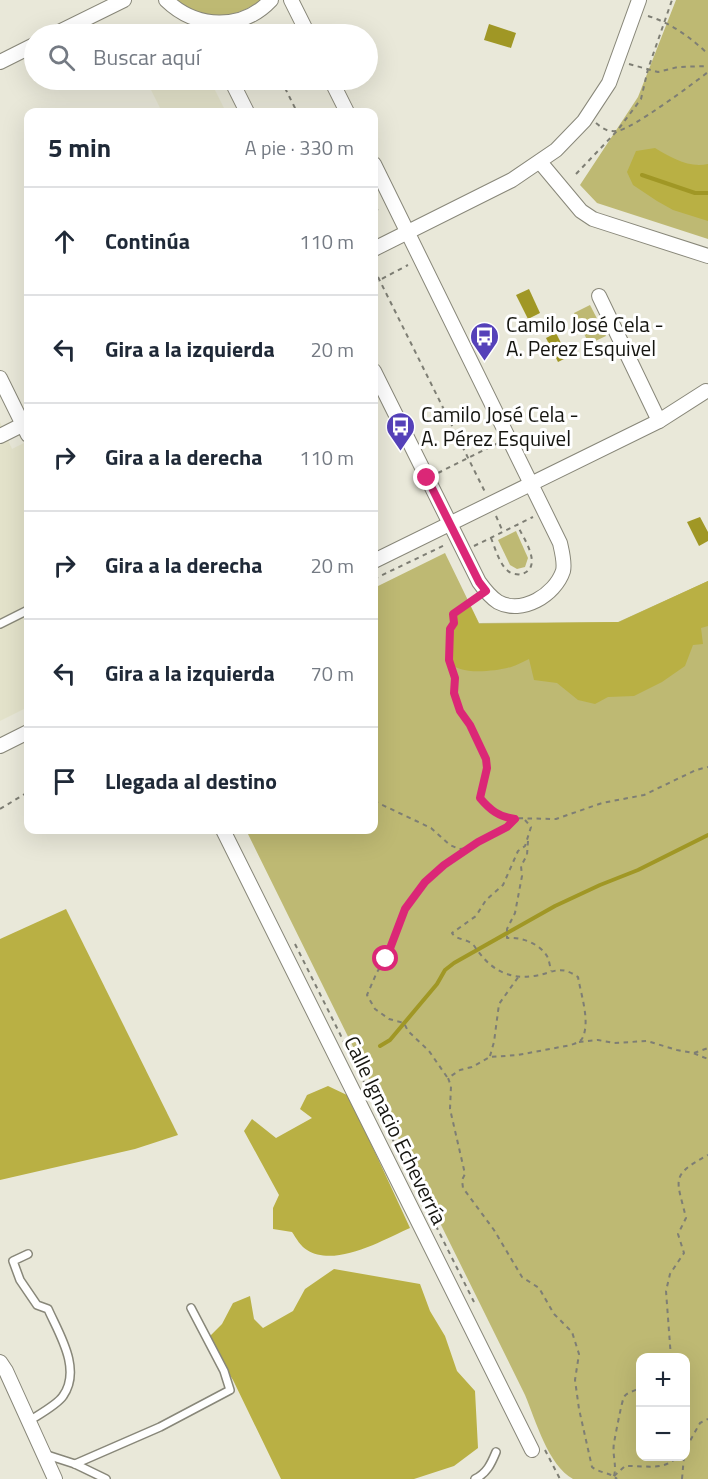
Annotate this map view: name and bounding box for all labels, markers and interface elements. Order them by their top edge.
search box [24,24,378,90]
text: Buscar aquí [93,40,201,74]
icon: search [45,41,78,74]
text: 5 min [48,128,111,167]
text: A pie · 330 m [245,132,354,163]
text: Continúa [105,224,190,258]
icon: ahead [48,225,81,258]
text: 110 m [299,226,354,257]
place label: Camilo José Cela - A. Perez Esquivel [506,308,664,364]
bus stop icon: Camilo José Cela - A. Perez Esquivel [469,320,501,362]
text: Gira a la izquierda [105,332,275,366]
icon: left [48,333,81,366]
text: 20 m [310,334,354,365]
place label: Camilo José Cela - A. Pérez Esquivel [421,398,579,454]
bus stop icon: Camilo José Cela - A. Pérez Esquivel [384,410,416,452]
text: Gira a la derecha [105,440,262,474]
icon: right [48,441,81,474]
text: 110 m [299,442,354,473]
route end [413,464,439,490]
text: Gira a la derecha [105,548,262,582]
icon: right [48,549,81,582]
text: 20 m [310,550,354,581]
text: Gira a la izquierda [105,656,275,690]
icon: left [48,657,81,690]
text: 70 m [310,658,354,689]
text: Llegada al destino [105,764,277,798]
icon: arrive [48,765,81,798]
route start [372,945,398,971]
street label: Calle Ignacio Echeverría [336,1030,456,1230]
map controls [636,1353,690,1461]
button: + [636,1353,690,1407]
button: − [636,1407,690,1461]

